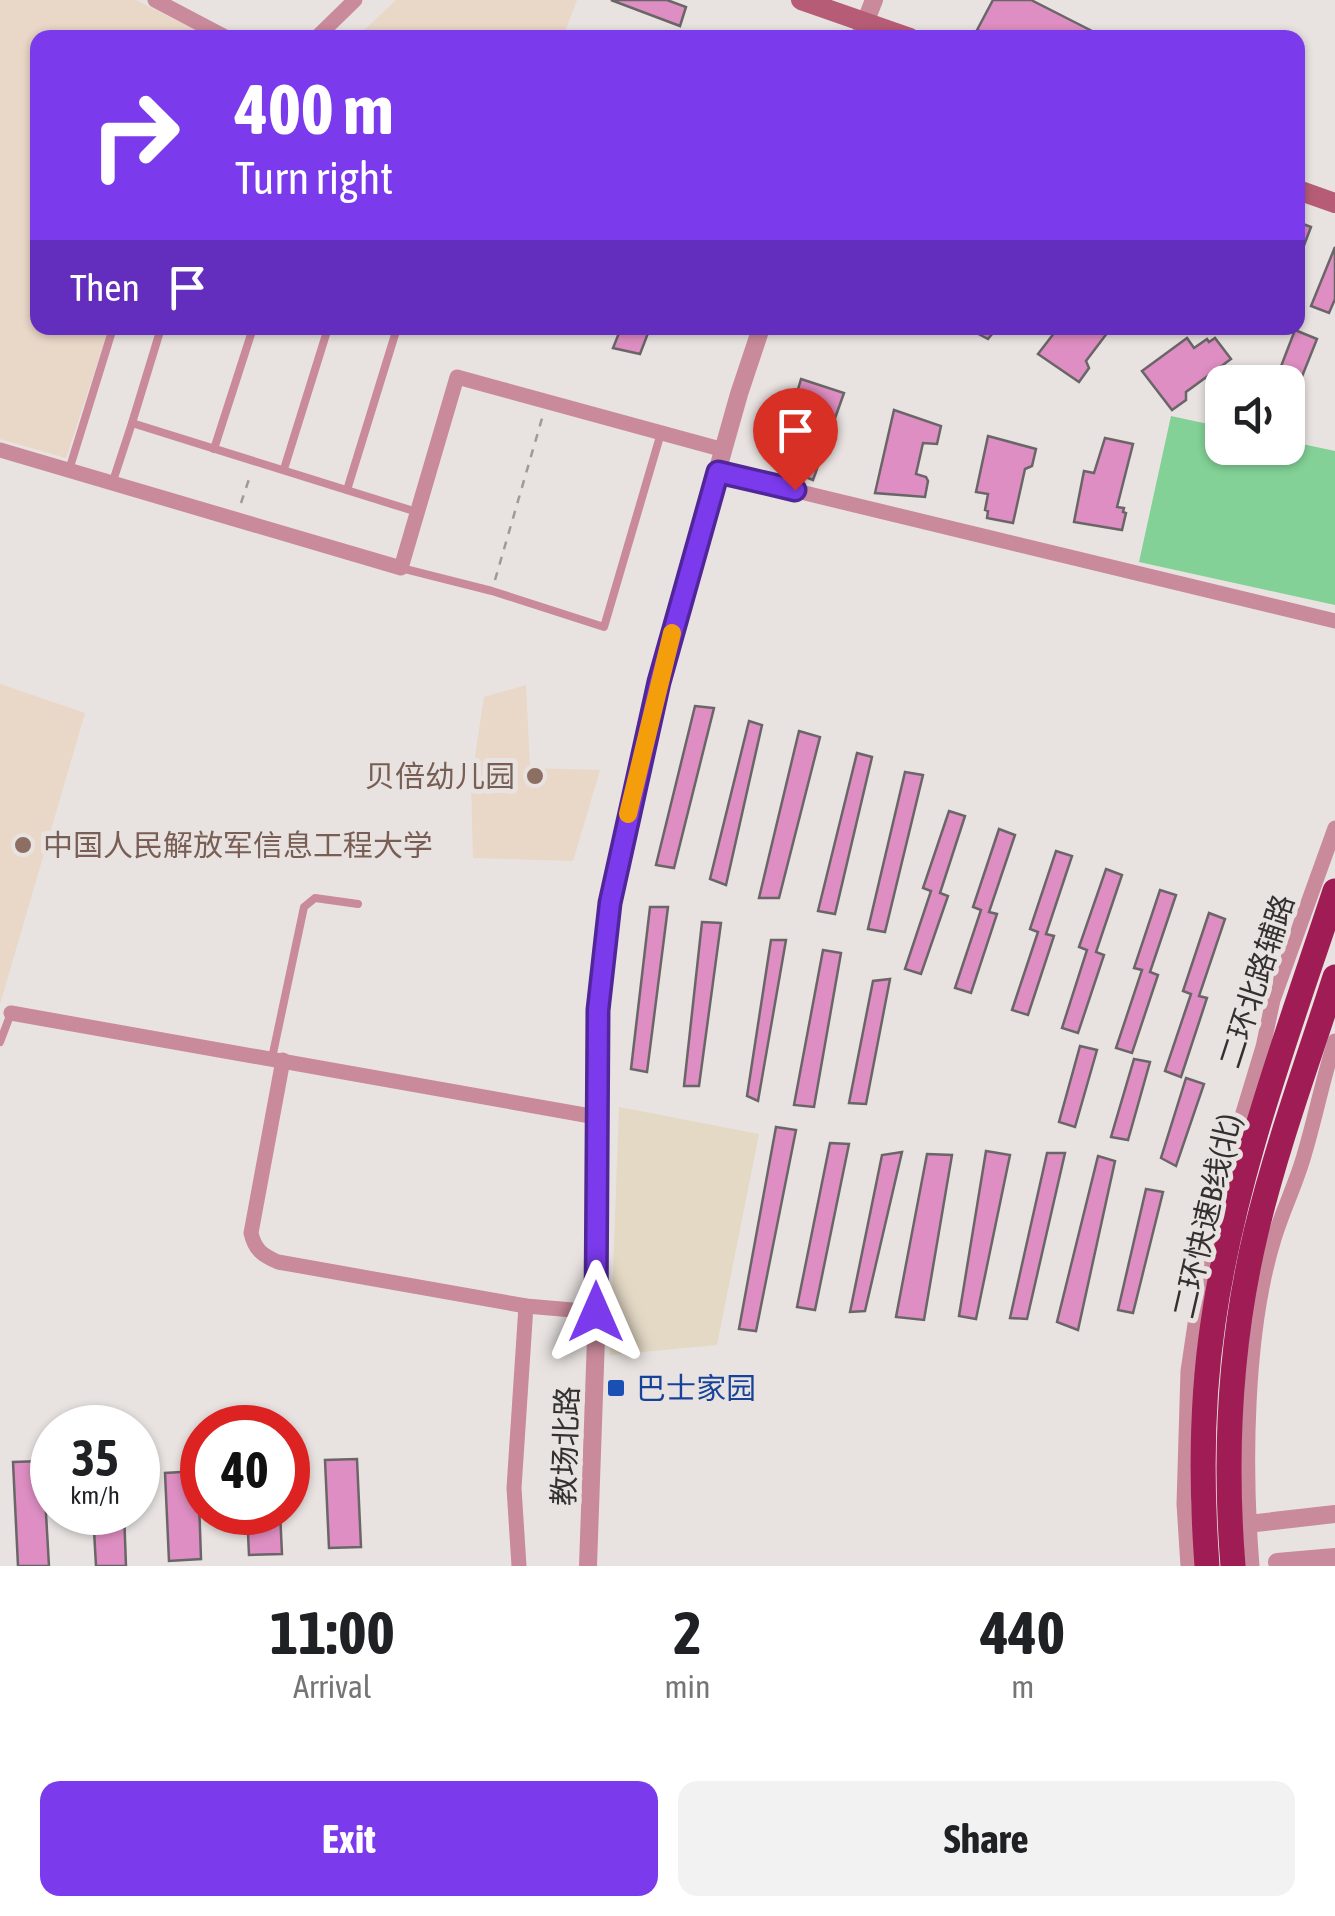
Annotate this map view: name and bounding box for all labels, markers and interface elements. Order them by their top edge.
text: 400 m [235,69,394,149]
icon: right [70,70,200,200]
text: Turn right [235,152,393,204]
icon: arrive [160,260,215,315]
text: Then [70,266,140,309]
map controls [1205,365,1305,465]
button: sound [1205,365,1305,465]
pin [753,388,838,491]
icon: arrive [768,403,823,458]
place label: 贝倍幼儿园 [365,759,515,793]
marker: 贝倍幼儿园 [524,765,546,787]
place label: 中国人民解放军信息工程大学 [43,828,433,862]
marker: 中国人民解放军信息工程大学 [12,834,34,856]
street label: 二环北路辅路 [1212,890,1300,1072]
street label: 二环快速B线(北) [1166,1111,1246,1321]
position arrow [544,1260,648,1364]
place label: 巴士家园 [636,1371,756,1405]
marker: 巴士家园 [605,1377,627,1399]
street label: 教场北路 [546,1385,584,1507]
speed limit sign: 40 [180,1405,310,1535]
text: 35 [71,1429,118,1487]
text: km/h [70,1481,120,1509]
text: 11:00 [270,1598,395,1667]
text: 2 [673,1598,702,1667]
text: 440 [980,1598,1065,1667]
text: Arrival [293,1668,371,1705]
text: min [665,1668,710,1705]
text: m [1011,1668,1034,1705]
button: Exit [40,1781,658,1896]
button: Share [678,1781,1295,1896]

